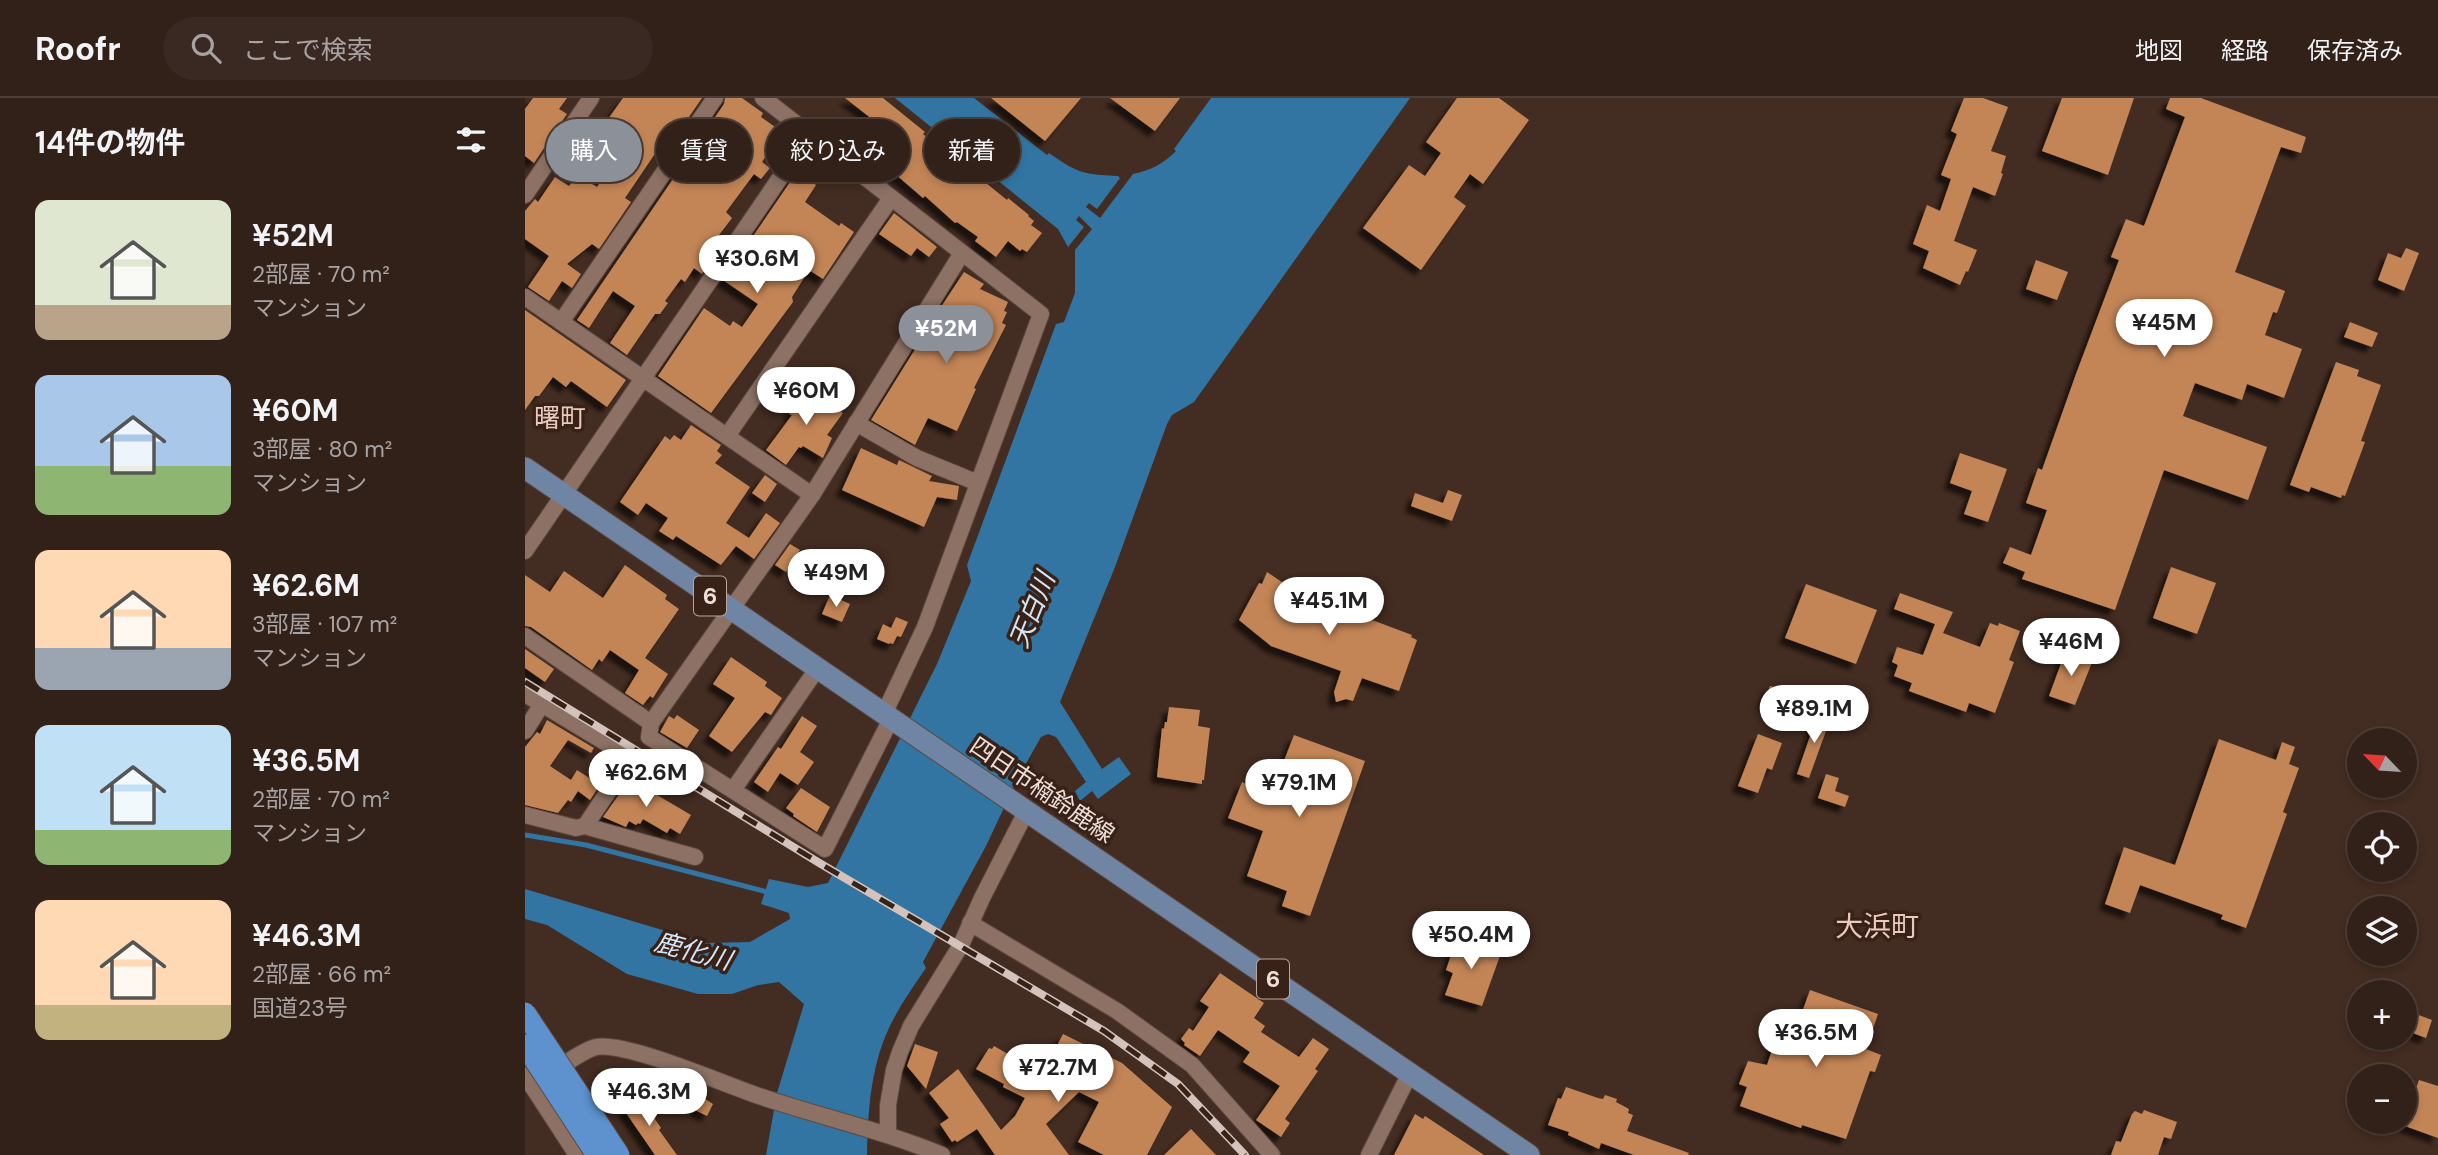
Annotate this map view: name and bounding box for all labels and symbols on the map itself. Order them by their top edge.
pin: ¥30.6M [700,236,814,295]
pin: ¥45M [2123,300,2205,359]
pin: ¥52M [905,306,987,365]
pin: ¥60M [765,368,847,427]
district label: 曙町 [534,401,586,435]
pin: ¥49M [795,550,877,609]
water label: 天白川 [1002,565,1063,653]
road number: 6 [694,576,726,616]
pin: ¥45.1M [1272,578,1386,637]
pin: ¥46M [2030,618,2112,678]
pin: ¥89.1M [1757,686,1871,745]
north arrow [2347,728,2417,798]
street label: 四日市楠鈴鹿線 [964,730,1121,849]
pin: ¥62.6M [589,750,703,809]
pin: ¥79.1M [1242,760,1356,819]
district label: 大浜町 [1835,908,1919,945]
pin: ¥50.4M [1414,912,1528,971]
water label: 鹿化川 [651,924,738,978]
road number: 6 [1257,960,1289,998]
pin: ¥36.5M [1759,1010,1873,1069]
pin: ¥72.7M [1001,1044,1115,1104]
pin: ¥46.3M [592,1068,706,1128]

